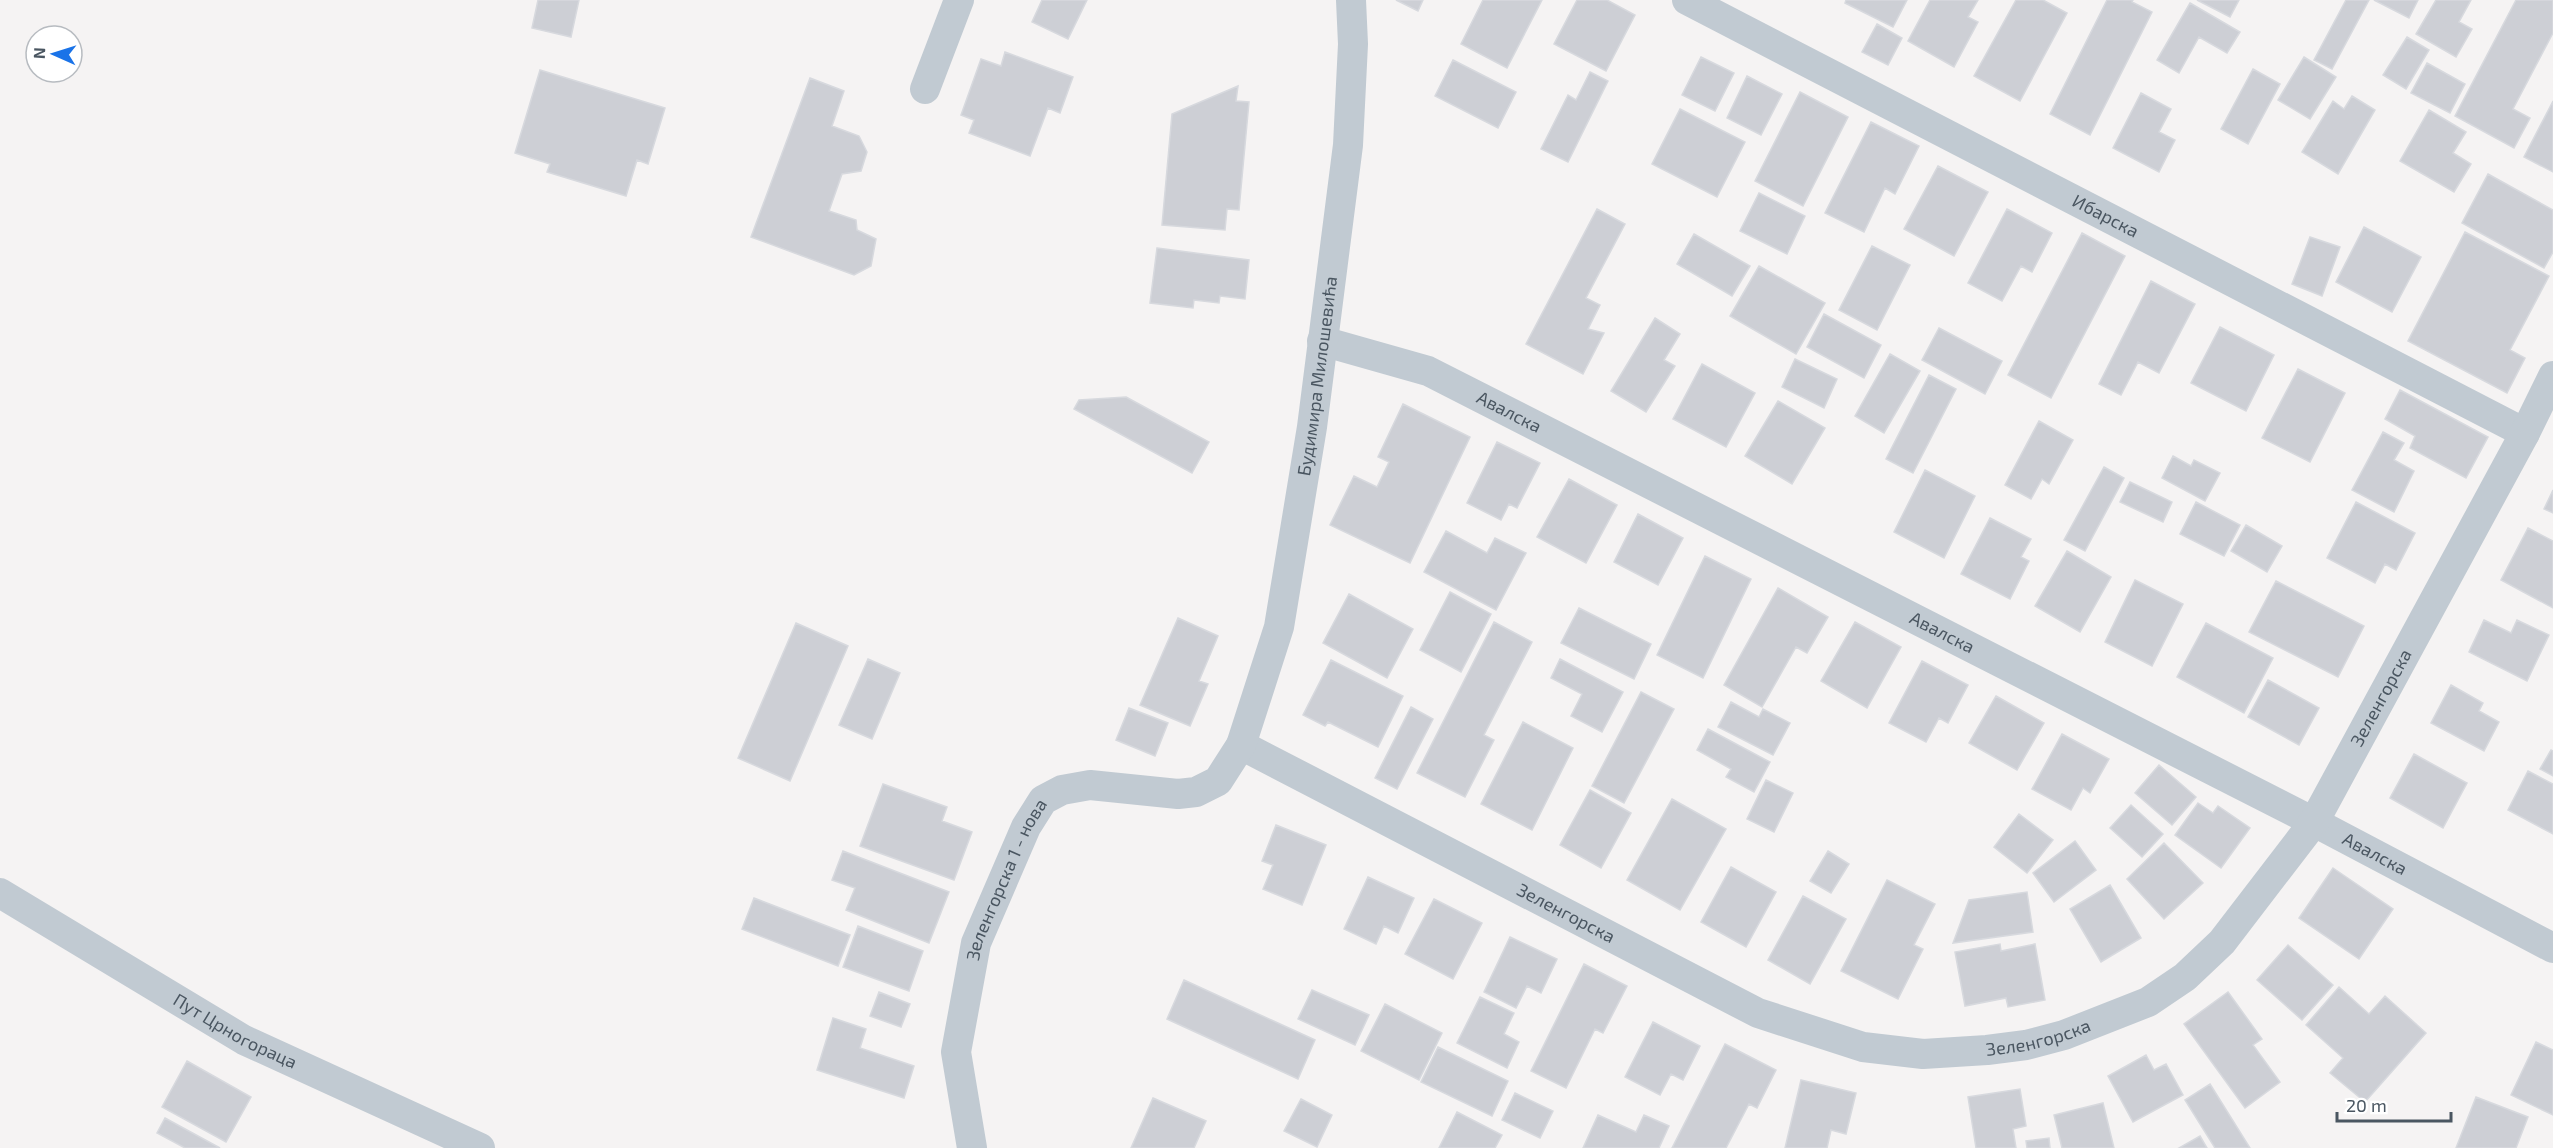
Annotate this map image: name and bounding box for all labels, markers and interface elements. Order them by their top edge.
north arrow [24,24,84,84]
text: N [29,47,48,59]
street label: Ибарска [2069,189,2143,242]
street label: Будимира Милошевића [1292,275,1341,477]
street label: Авалска [1473,386,1545,437]
street label: Авалска [1906,606,1979,657]
street label: Зеленгорска [2345,645,2416,750]
street label: Зеленгорска 1 - нова [961,794,1051,962]
street label: Авалска [2339,827,2411,879]
street label: Зеленгорска [1514,878,1619,947]
street label: Пут Црногораца [170,988,301,1073]
street label: Зеленгорска [1985,1014,2094,1060]
scale bar [2337,1085,2451,1123]
text: 20 m [2346,1094,2387,1116]

